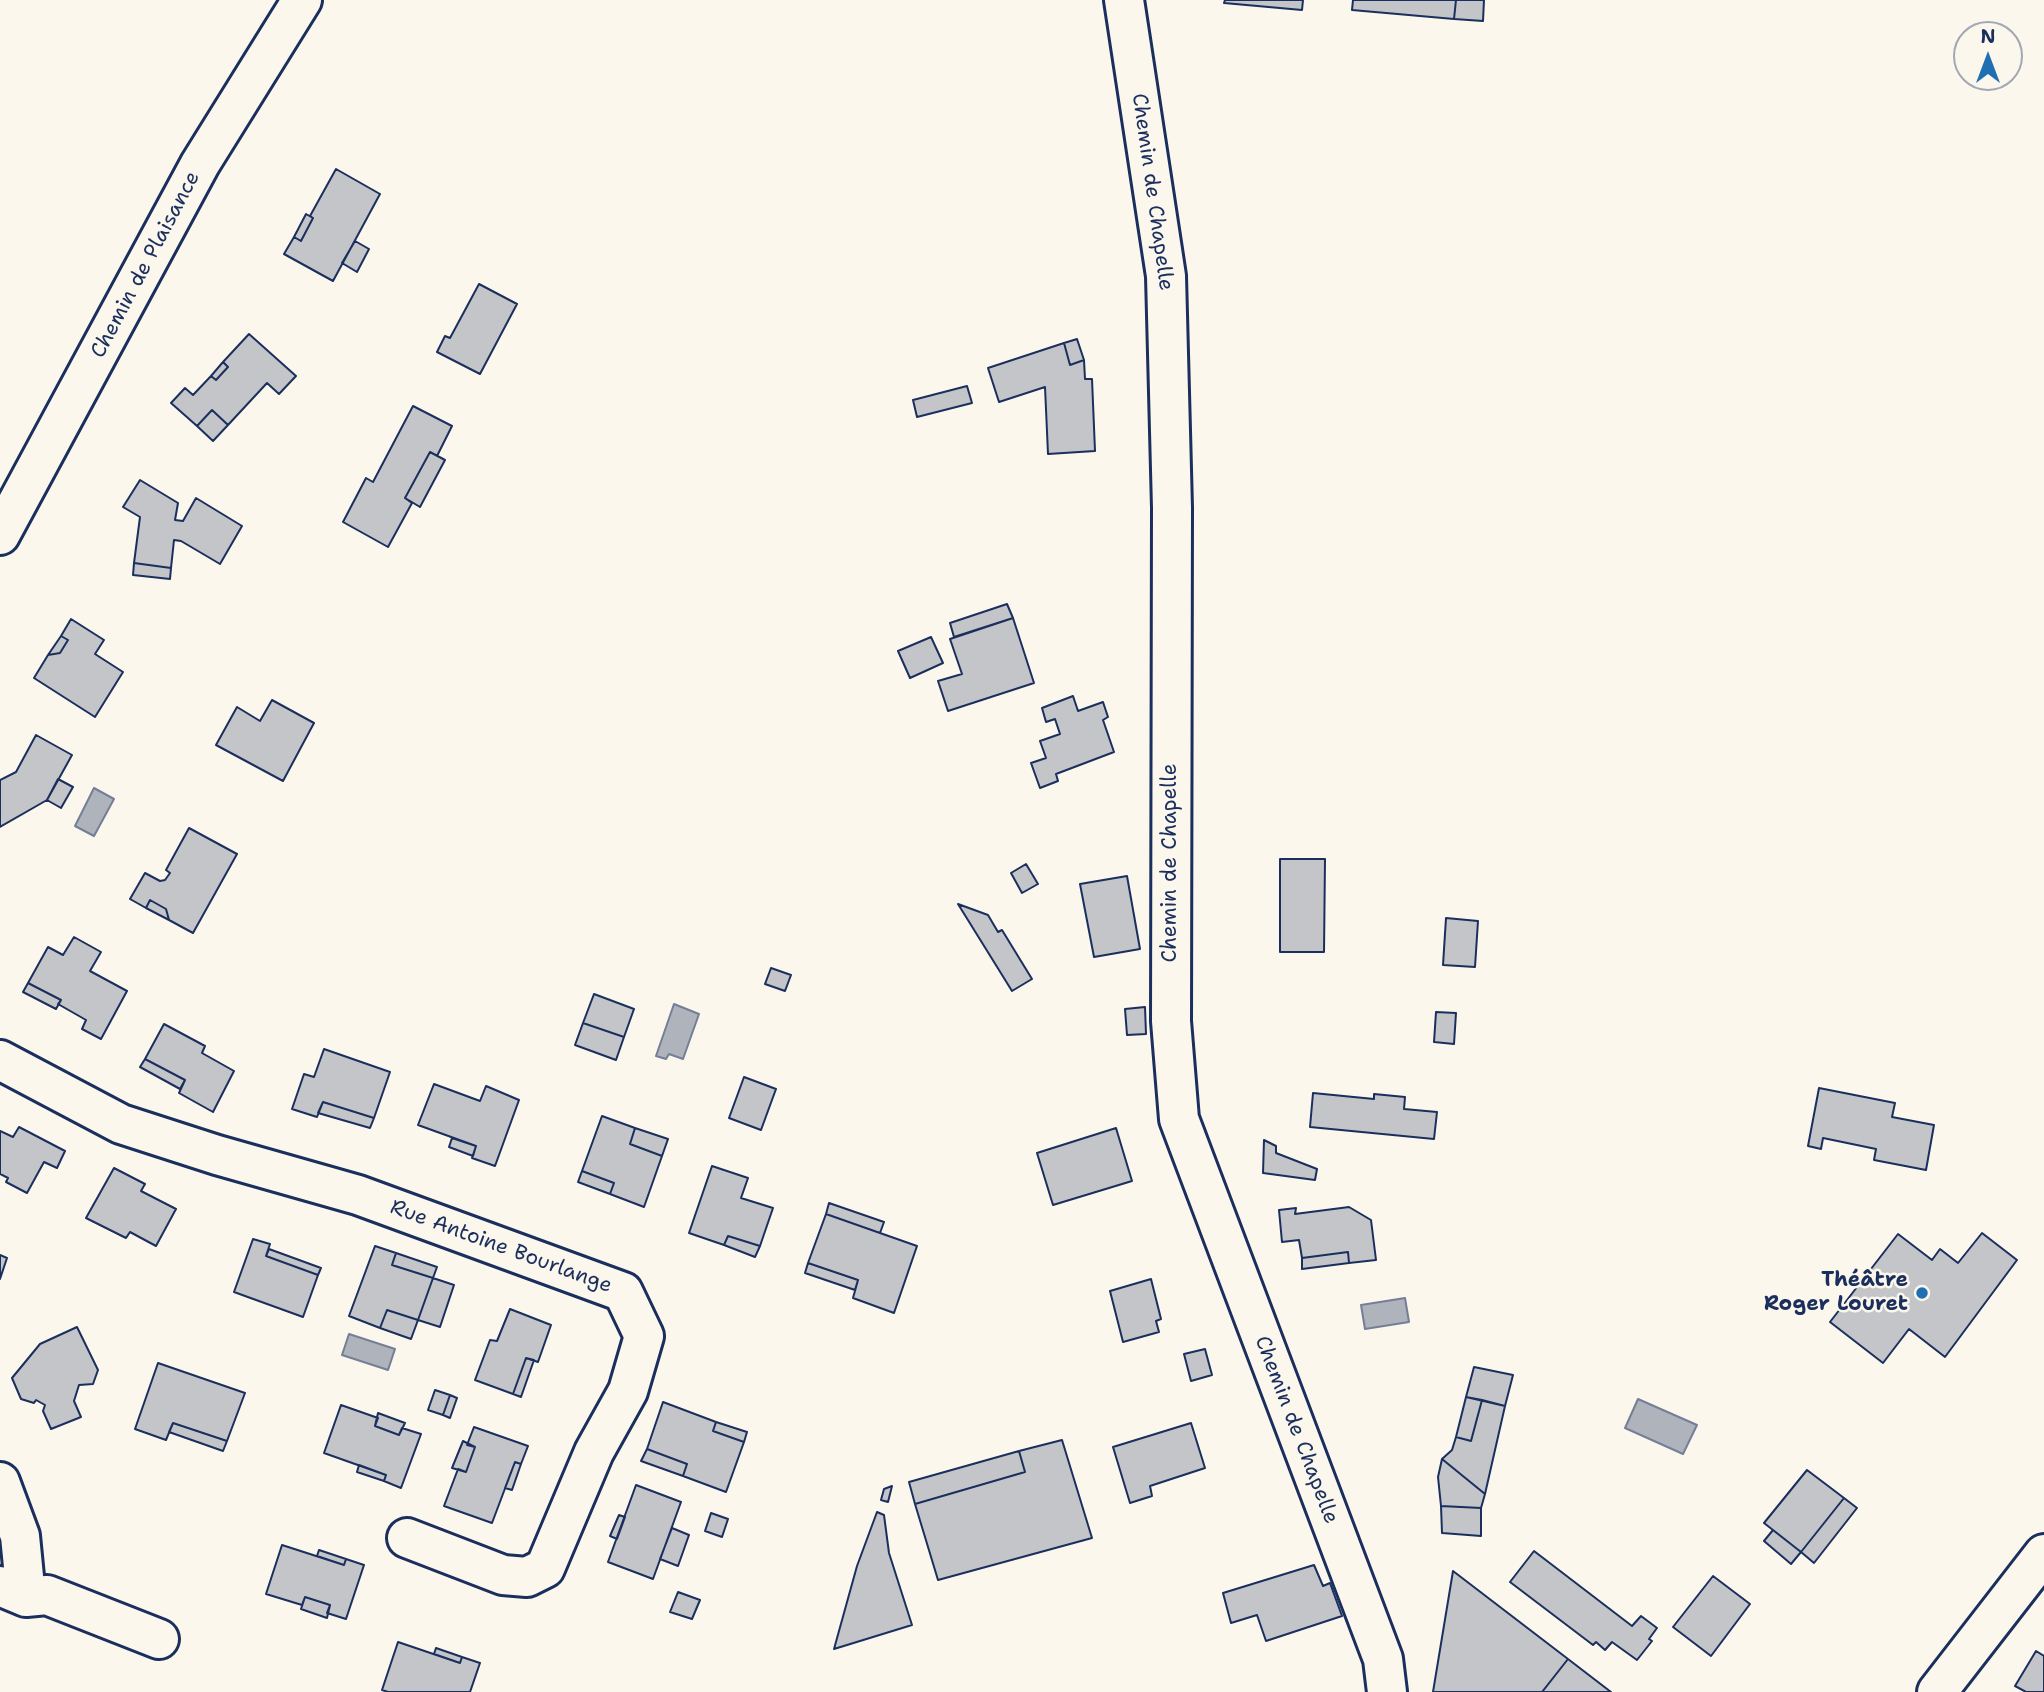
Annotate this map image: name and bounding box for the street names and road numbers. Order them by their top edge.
street label: Chemin de Chapelle [1126,92,1178,292]
street label: Chemin de Plaisance [86,167,206,363]
street label: Chemin de Chapelle [1158,763,1184,963]
street label: Rue Antoine Bourlange [387,1195,615,1299]
street label: Chemin de Chapelle [1249,1333,1343,1527]

